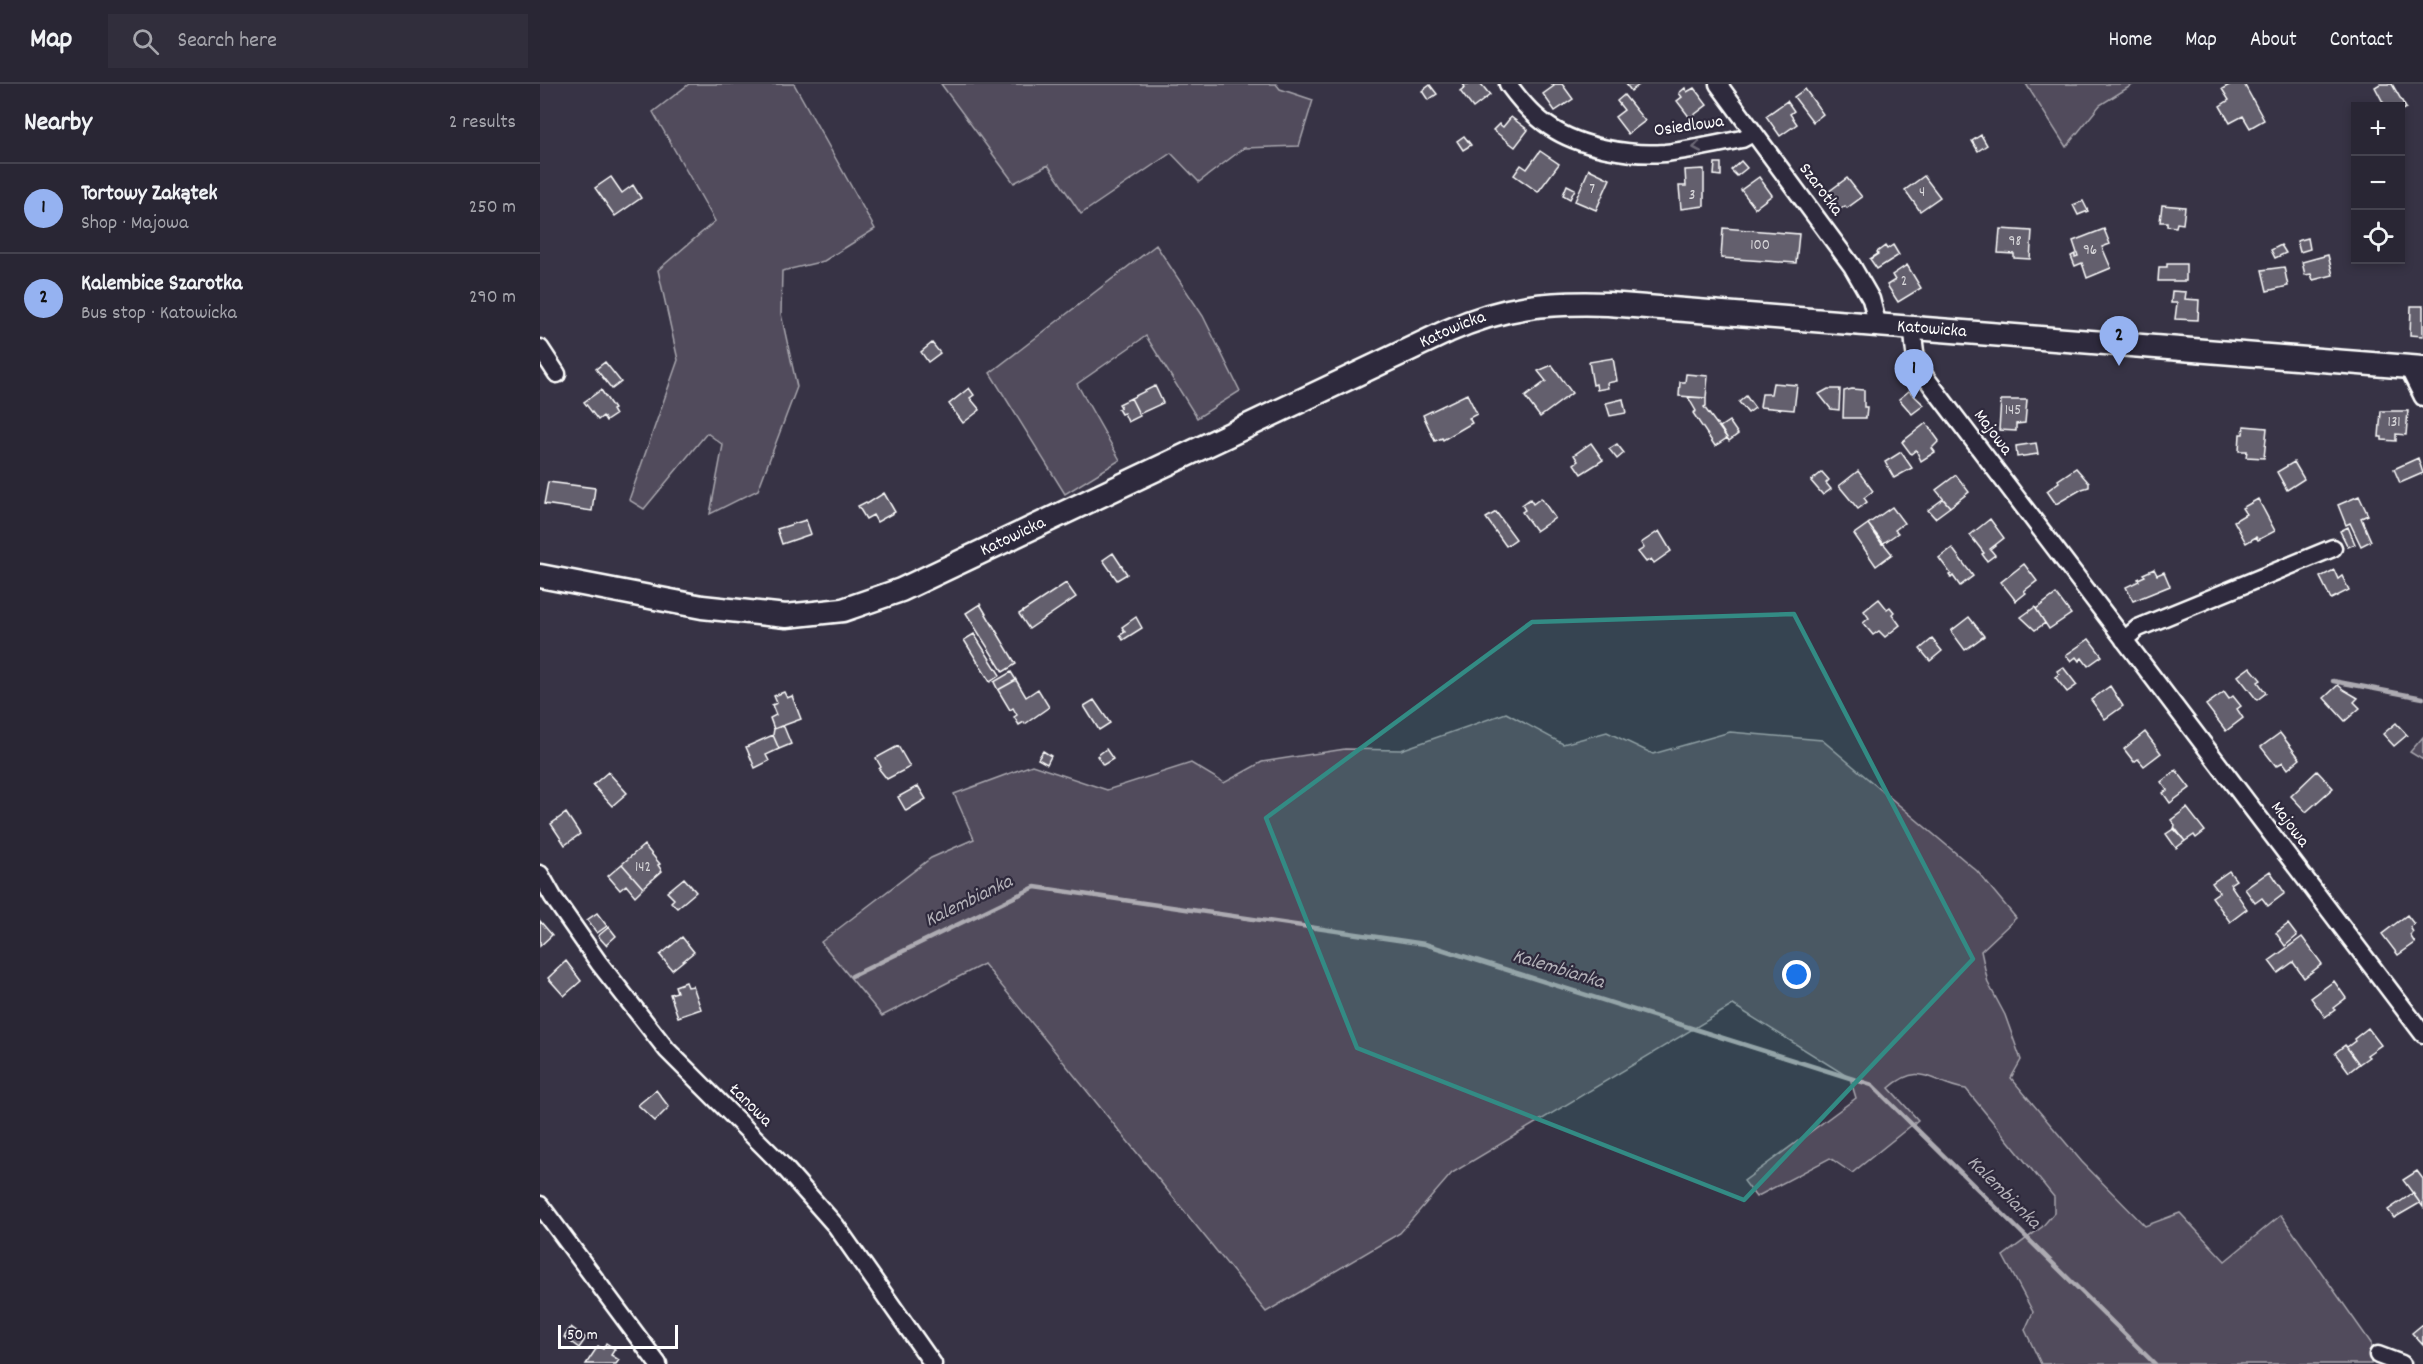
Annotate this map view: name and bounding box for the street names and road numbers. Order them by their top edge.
street label: Osiedlowa [1653,110,1726,144]
street label: Szarotka [1792,158,1848,222]
street label: Katowicka [1416,305,1489,355]
street label: Katowicka [1896,314,1968,345]
street label: Majowa [1966,405,2018,462]
street label: Katowicka [976,511,1050,563]
street label: Majowa [2263,797,2315,854]
street label: Łanowa [722,1078,778,1134]

